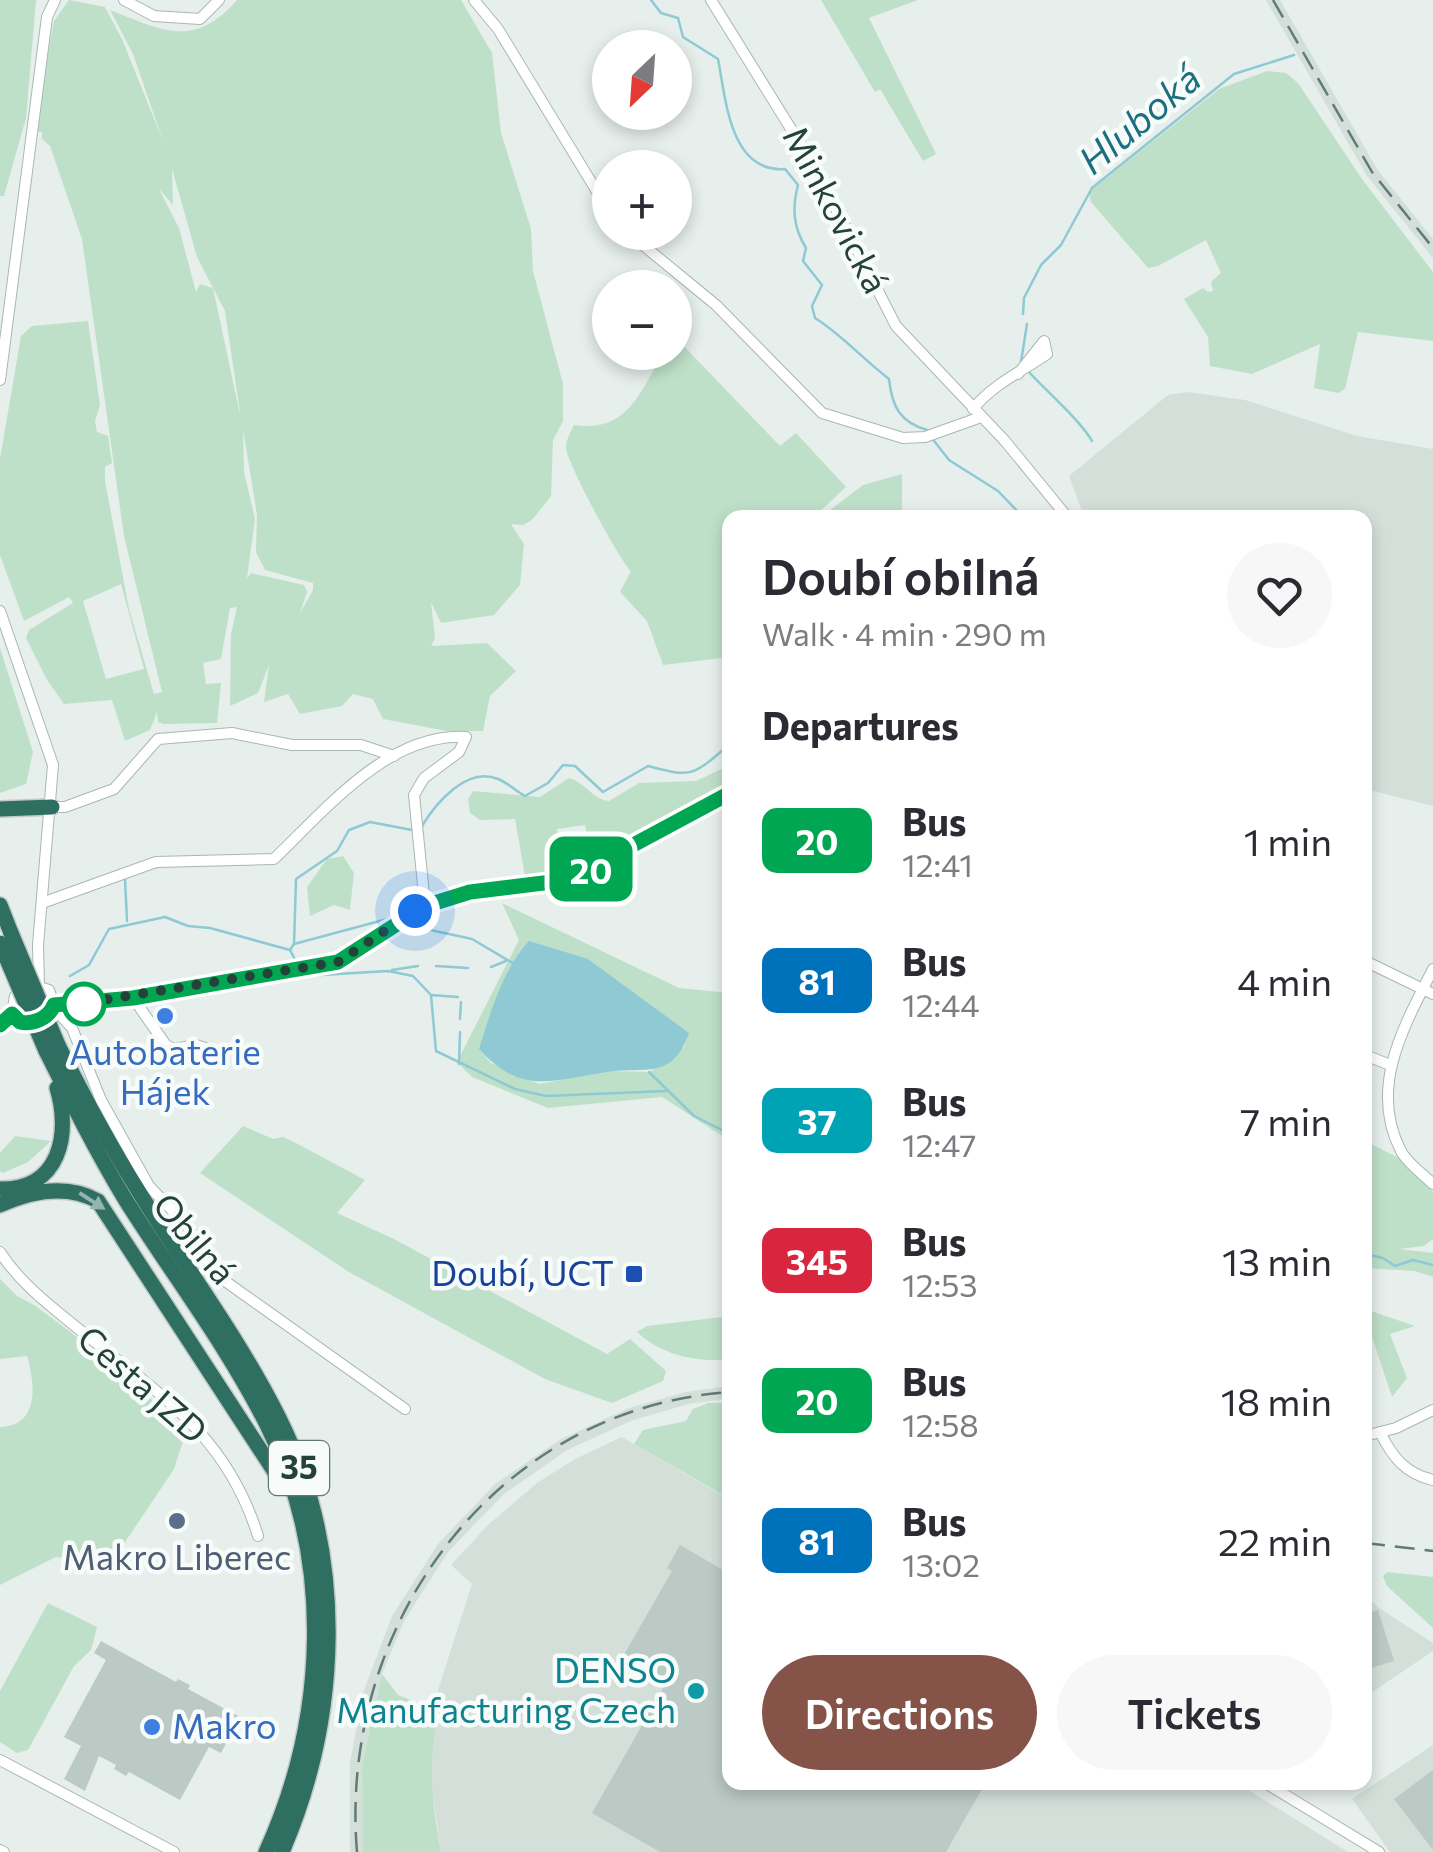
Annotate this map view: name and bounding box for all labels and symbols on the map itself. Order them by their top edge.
north arrow [592,30,692,130]
water label: Hluboká [1068,53,1210,183]
street label: Minkovická [775,118,899,299]
line badge: 20 [546,836,636,902]
your location [390,886,440,936]
unlabelled marker [63,983,105,1025]
marker: Autobaterie Hájek [154,1005,176,1027]
place label: Autobaterie Hájek [69,1029,261,1112]
street label: Obilná [146,1183,246,1292]
one-way arrow [78,1191,105,1211]
place label: Doubí, UCT [431,1250,614,1293]
marker: Doubí, UCT [623,1263,645,1285]
street label: Cesta JZD [70,1315,217,1451]
road number: 35 [269,1441,329,1495]
marker: Makro Liberec [166,1510,188,1532]
place label: Makro Liberec [63,1534,291,1577]
place label: DENSO Manufacturing Czech [336,1647,676,1730]
marker: DENSO Manufacturing Czech [685,1680,707,1702]
place label: Makro [172,1703,277,1746]
marker: Makro [141,1716,163,1738]

